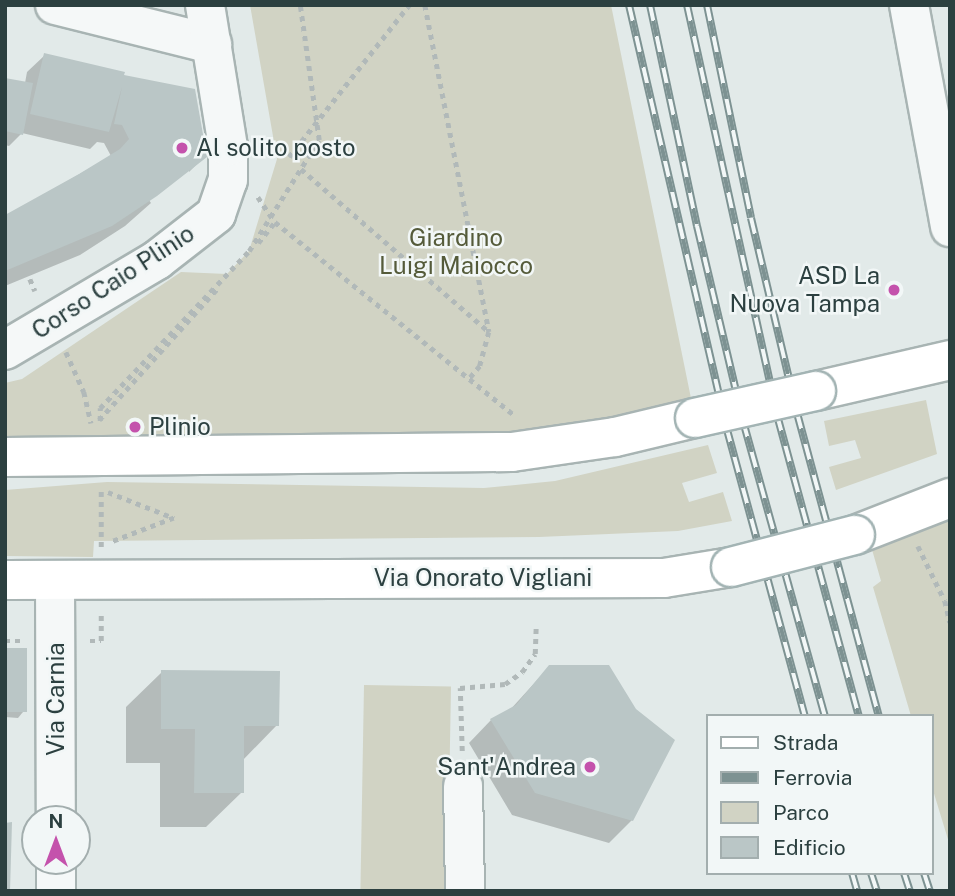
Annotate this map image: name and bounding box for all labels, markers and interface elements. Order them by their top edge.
place label: Al solito posto [196,134,356,162]
marker: Al solito posto [174,140,190,156]
street label: Corso Caio Plinio [26,219,200,345]
park label: Giardino Luigi Maiocco [379,224,533,280]
place label: ASD La Nuova Tampa [729,262,880,318]
marker: ASD La Nuova Tampa [886,282,902,298]
place label: Plinio [149,413,211,441]
marker: Plinio [127,419,143,435]
street label: Via Onorato Vigliani [373,564,593,592]
street label: Via Carnia [42,642,70,756]
legend [706,714,934,875]
text: Strada [773,730,838,755]
place label: Sant'Andrea [437,753,576,781]
marker: Sant'Andrea [582,759,598,775]
text: Ferrovia [773,765,852,790]
text: Parco [773,800,829,825]
north arrow [21,805,91,875]
text: N [49,810,63,832]
text: Edificio [773,835,846,860]

